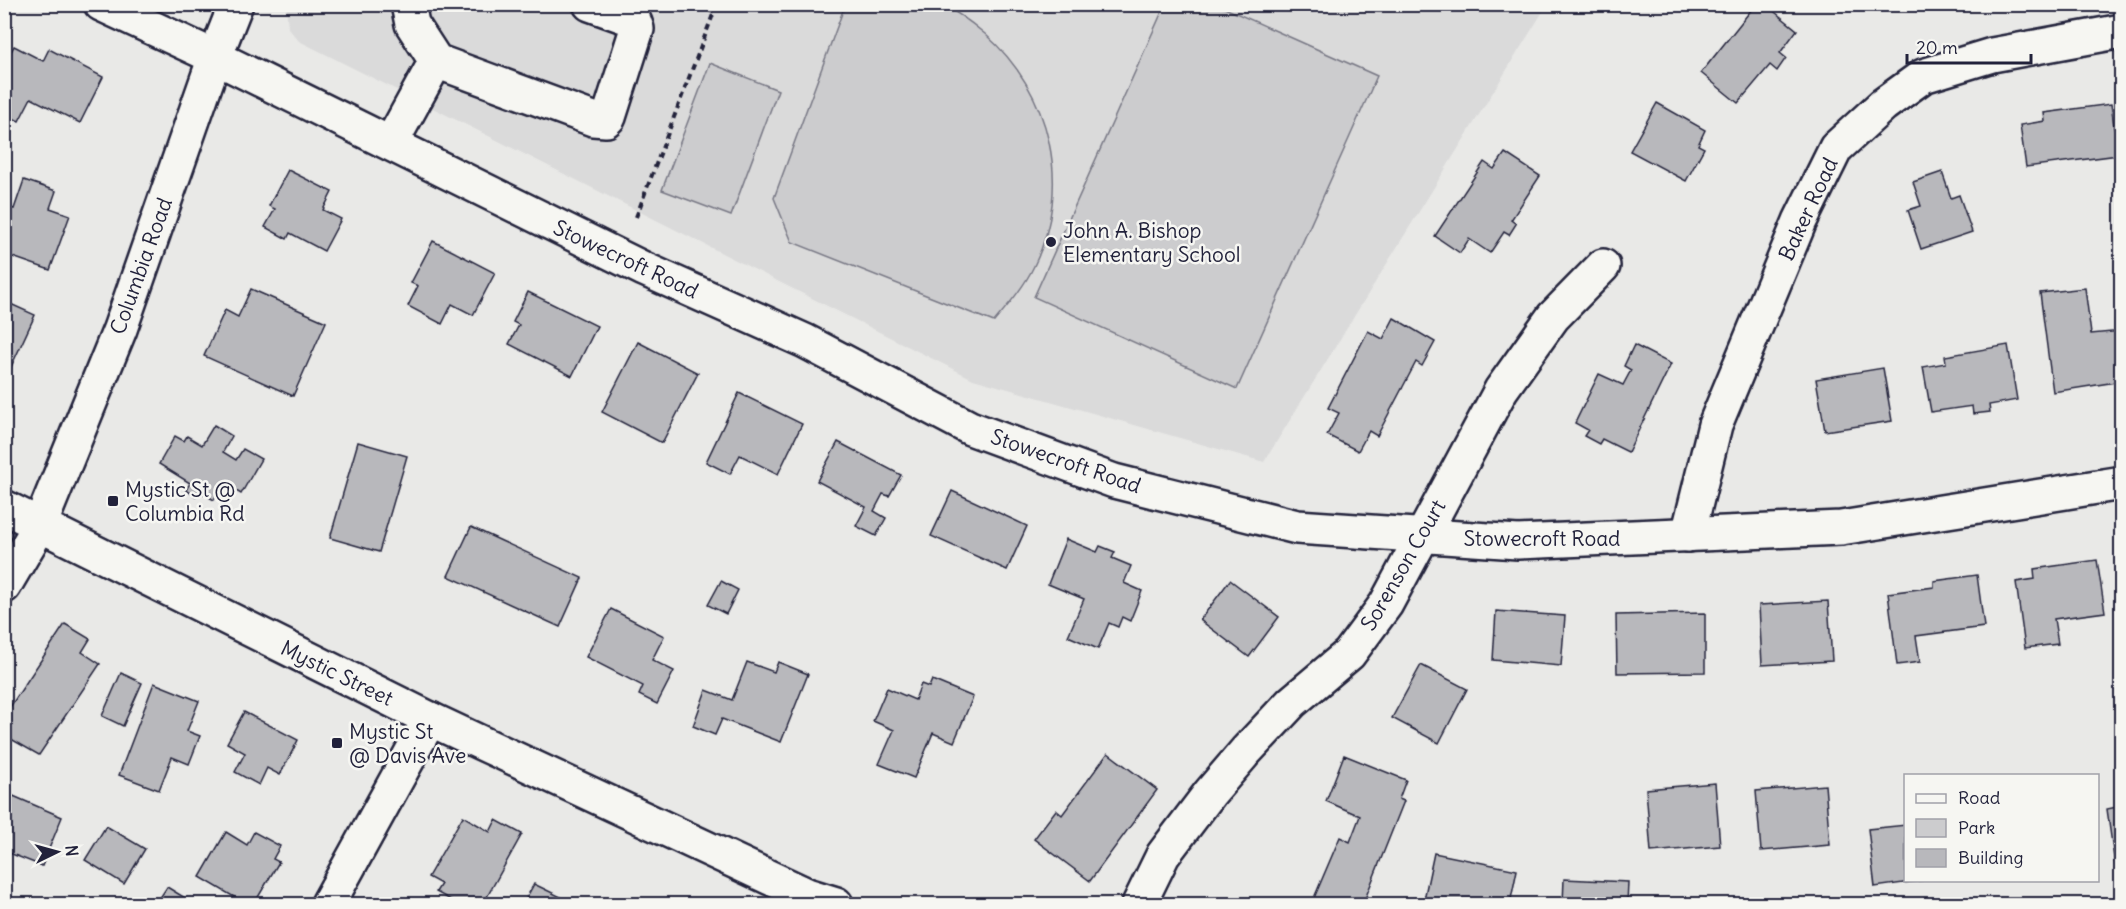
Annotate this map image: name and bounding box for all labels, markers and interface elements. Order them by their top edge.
scale bar [1907,27,2032,65]
text: 20 m [1916,36,1958,59]
street label: Baker Road [1772,153,1844,265]
street label: Columbia Road [104,194,178,338]
street label: Stowecroft Road [549,214,703,304]
place label: John A. Bishop Elementary School [1063,217,1240,268]
marker: John A. Bishop Elementary School [1044,235,1058,249]
street label: Stowecroft Road [987,423,1145,499]
place label: Mystic St @ Columbia Rd [125,476,245,527]
marker: Mystic St @ Columbia Rd [106,494,120,508]
street label: Sorenson Court [1355,495,1451,635]
street label: Stowecroft Road [1464,525,1620,552]
street label: Mystic Street [276,634,398,712]
place label: Mystic St @ Davis Ave [349,718,466,769]
marker: Mystic St @ Davis Ave [330,736,344,750]
legend [1904,774,2099,882]
text: Road [1958,786,2001,809]
text: Park [1958,816,1995,839]
north arrow [27,822,87,882]
text: N [61,844,82,857]
text: Building [1958,846,2023,869]

